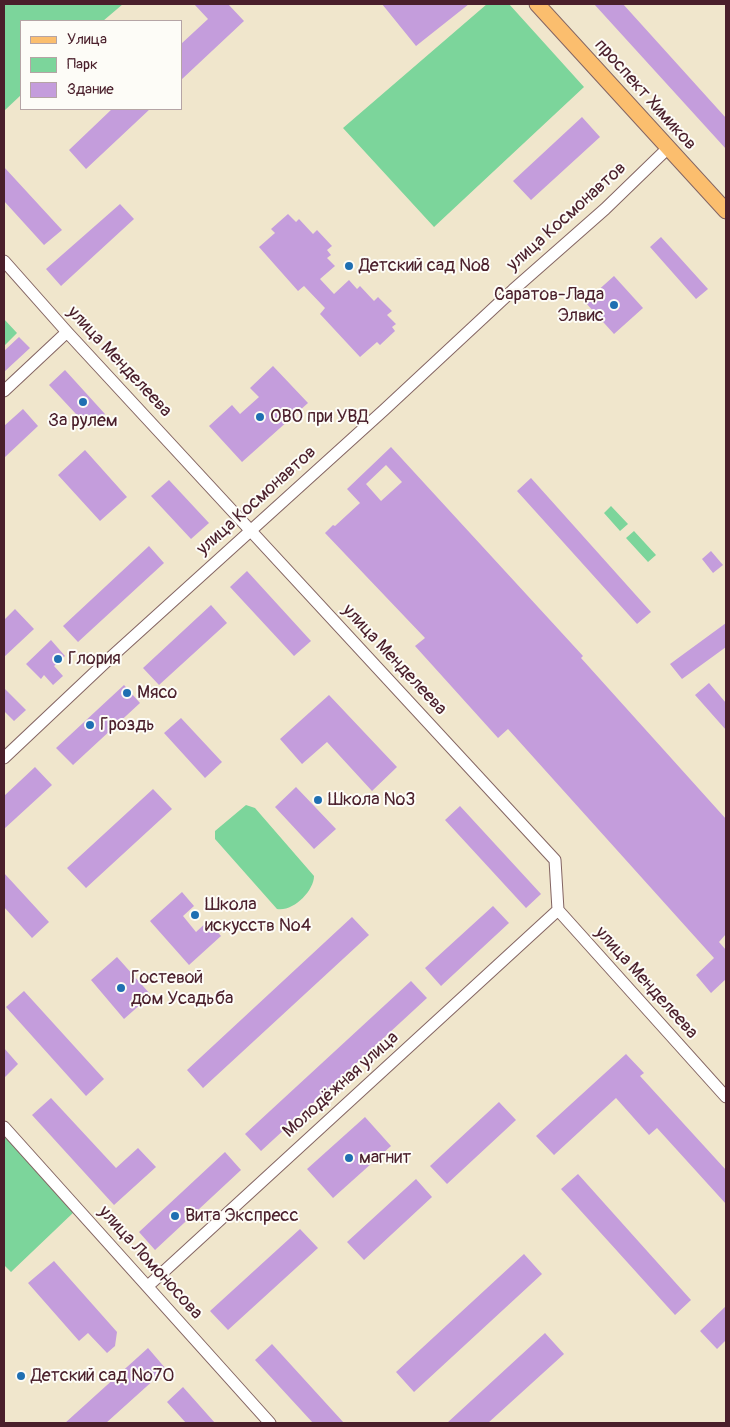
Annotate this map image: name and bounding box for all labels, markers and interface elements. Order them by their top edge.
legend [20,20,182,110]
text: Улица [67,30,107,49]
street label: проспект Химиков [589,35,701,155]
text: Парк [67,55,98,74]
text: Здание [67,80,114,99]
street label: улица Космонавтов [503,158,631,276]
place label: Детский сад №8 [359,255,490,277]
marker: Детский сад №8 [343,260,355,272]
place label: Саратов-Лада Элвис [494,284,604,326]
marker: Саратов-Лада Элвис [608,299,620,311]
street label: улица Менделеева [62,302,176,422]
marker: За рулем [77,396,89,408]
place label: ОВО при УВД [270,406,368,428]
place label: За рулем [48,410,118,432]
marker: ОВО при УВД [254,411,266,423]
street label: улица Космонавтов [193,442,321,560]
street label: улица Менделеева [337,600,451,720]
place label: Глория [68,648,121,670]
marker: Глория [52,653,64,665]
place label: Мясо [137,682,177,704]
marker: Мясо [121,687,133,699]
place label: Гроздь [100,714,155,736]
marker: Гроздь [84,719,96,731]
place label: Школа №3 [328,789,415,811]
marker: Школа №3 [312,794,324,806]
place label: Школа искусств №4 [205,894,311,936]
marker: Школа искусств №4 [189,909,201,921]
street label: улица Менделеева [590,922,702,1044]
place label: Гостевой дом Усадьба [131,967,233,1010]
marker: Гостевой дом Усадьба [115,982,127,994]
street label: Молодёжная улица [279,1027,403,1143]
place label: магнит [359,1147,411,1169]
marker: магнит [343,1152,355,1164]
street label: улица Ломоносова [93,1202,207,1324]
place label: Вита Экспресс [185,1205,299,1227]
marker: Вита Экспресс [169,1210,181,1222]
place label: Детский сад №70 [31,1365,175,1387]
marker: Детский сад №70 [15,1370,27,1382]

